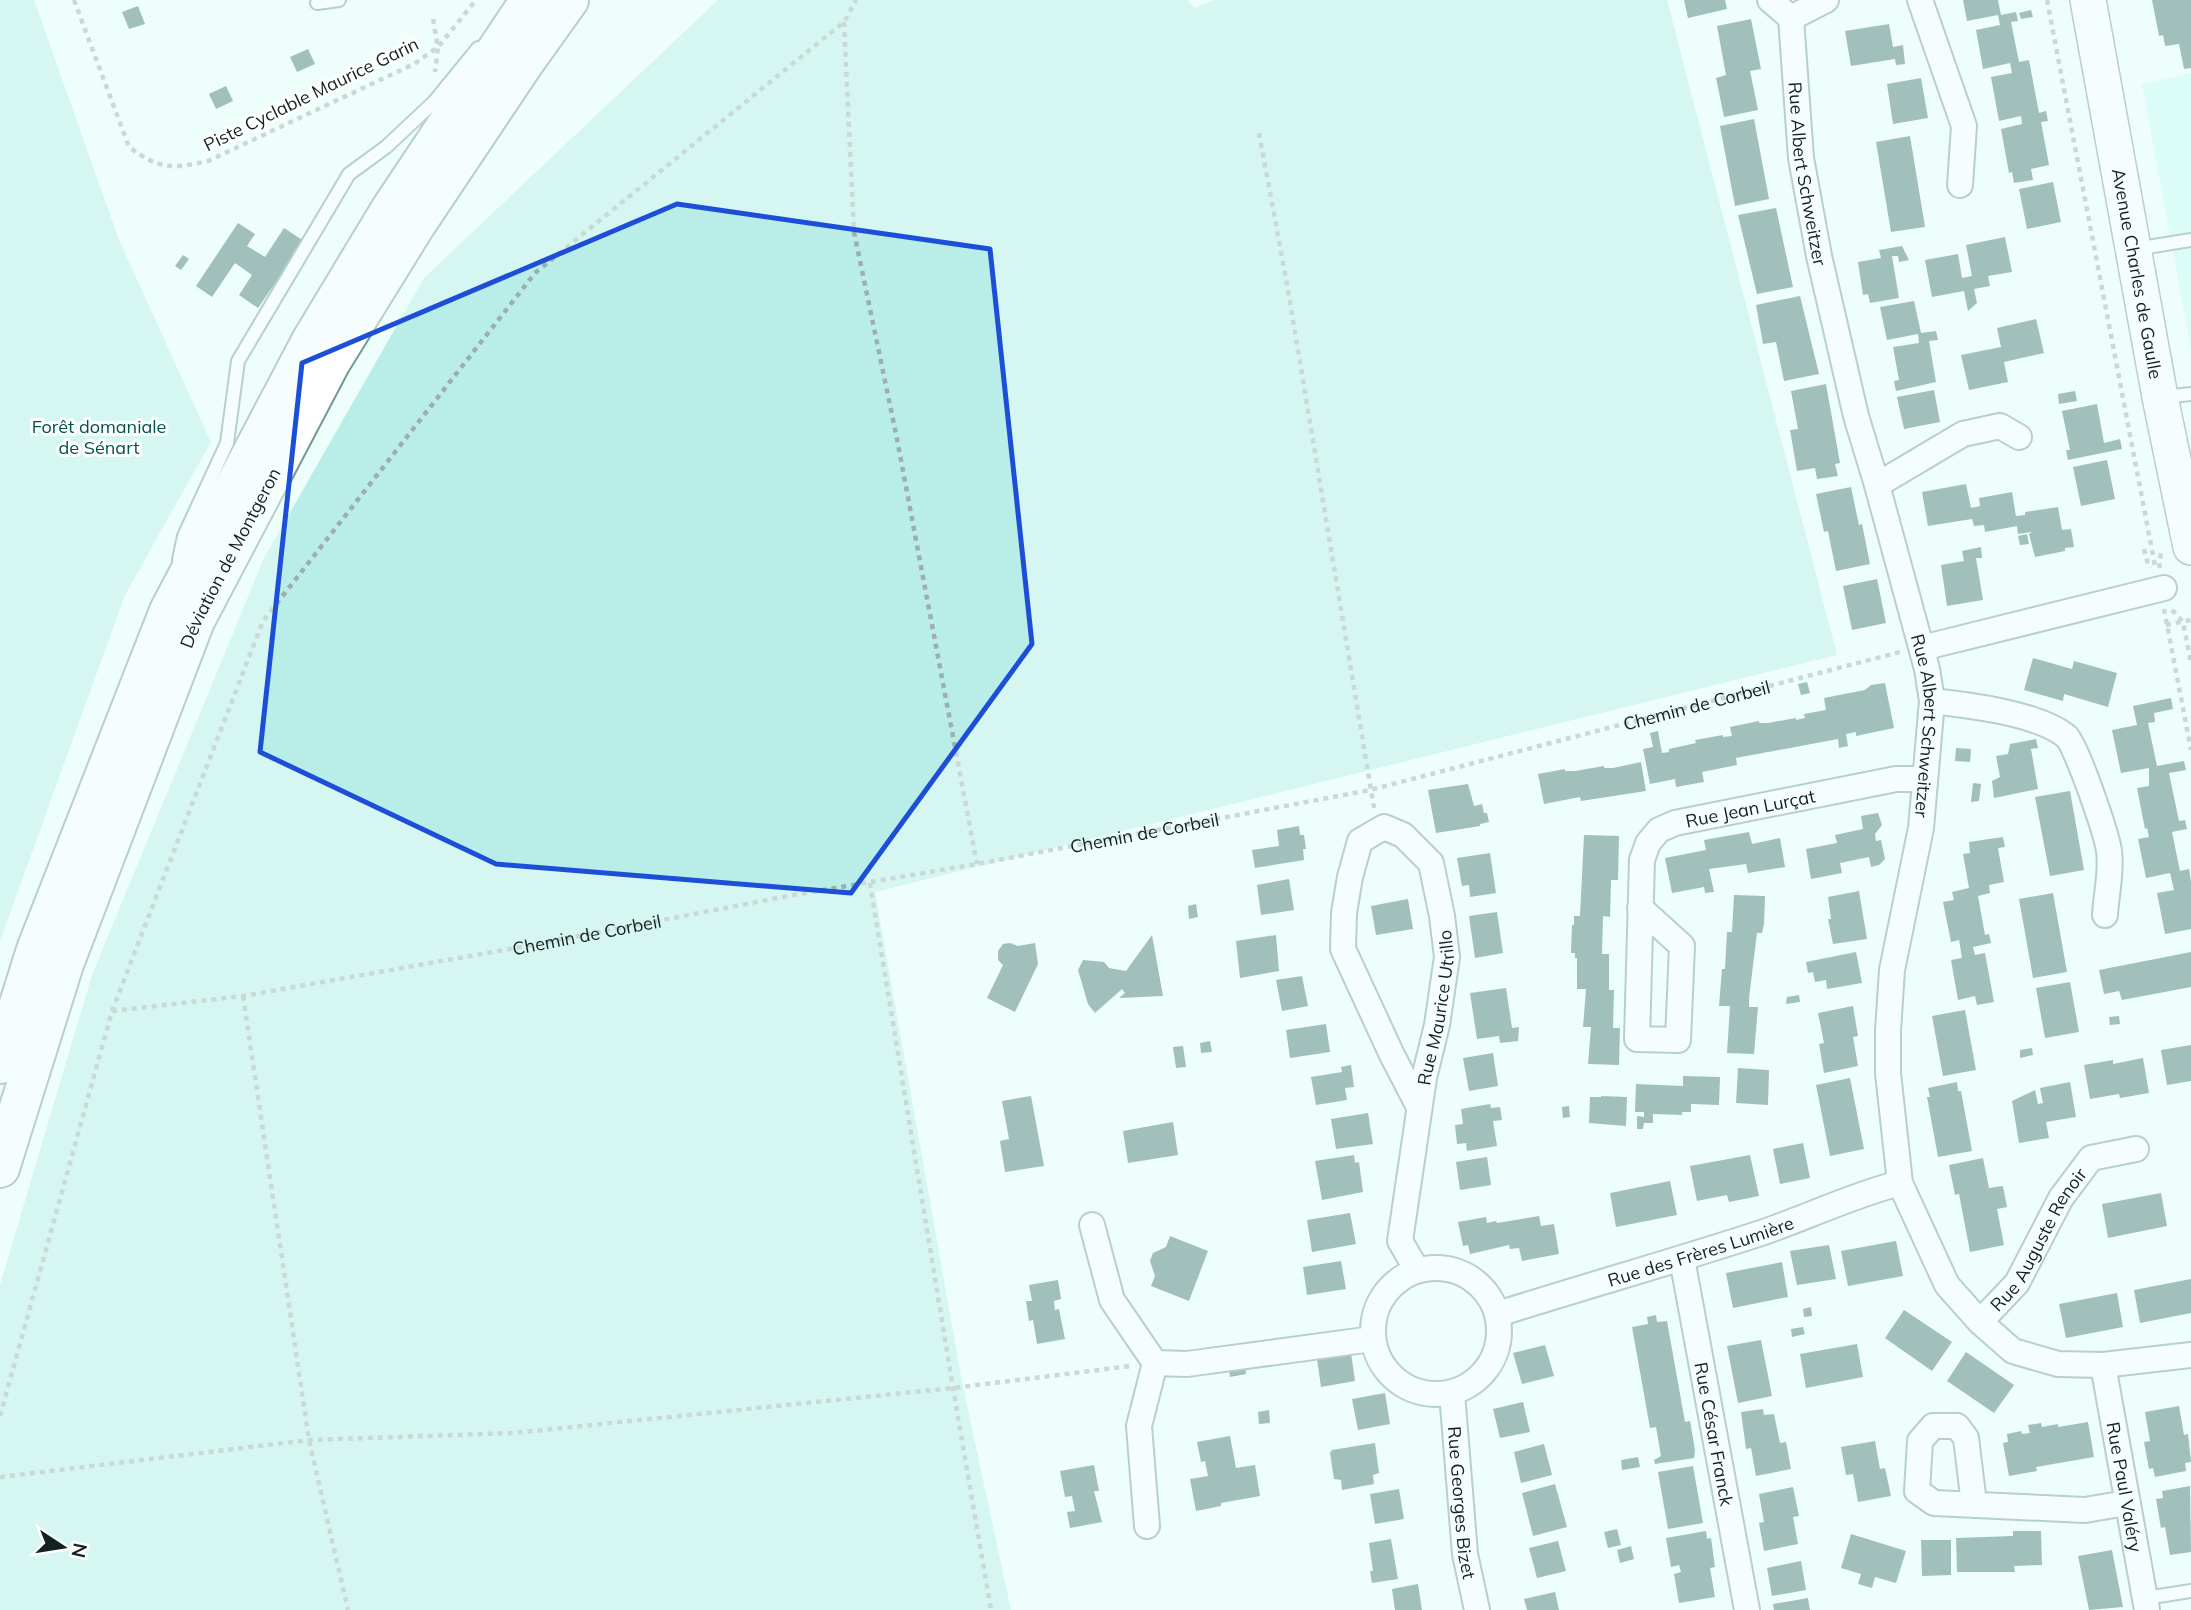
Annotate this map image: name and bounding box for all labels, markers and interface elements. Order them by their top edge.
street label: Piste Cyclable Maurice Garin [200,32,422,156]
street label: Rue Albert Schweitzer [1784,81,1832,268]
street label: Avenue Charles de Gaulle [2107,166,2168,381]
park label: Forêt domaniale de Sénart [32,415,166,459]
street label: Déviation de Montgeron [174,463,285,651]
street label: Rue Albert Schweitzer [1906,631,1944,819]
street label: Chemin de Corbeil [1621,675,1773,735]
street label: Rue Jean Lurçat [1683,784,1817,832]
street label: Chemin de Corbeil [1068,807,1221,858]
street label: Chemin de Corbeil [510,909,663,960]
street label: Rue Maurice Utrillo [1412,929,1459,1087]
street label: Rue Auguste Renoir [1985,1162,2092,1316]
street label: Rue des Frères Lumière [1605,1211,1797,1291]
street label: Rue César Franck [1690,1360,1739,1509]
street label: Rue Paul Valéry [2102,1420,2148,1554]
street label: Rue Georges Bizet [1443,1425,1481,1581]
north arrow [28,1512,98,1582]
text: N [66,1541,93,1560]

